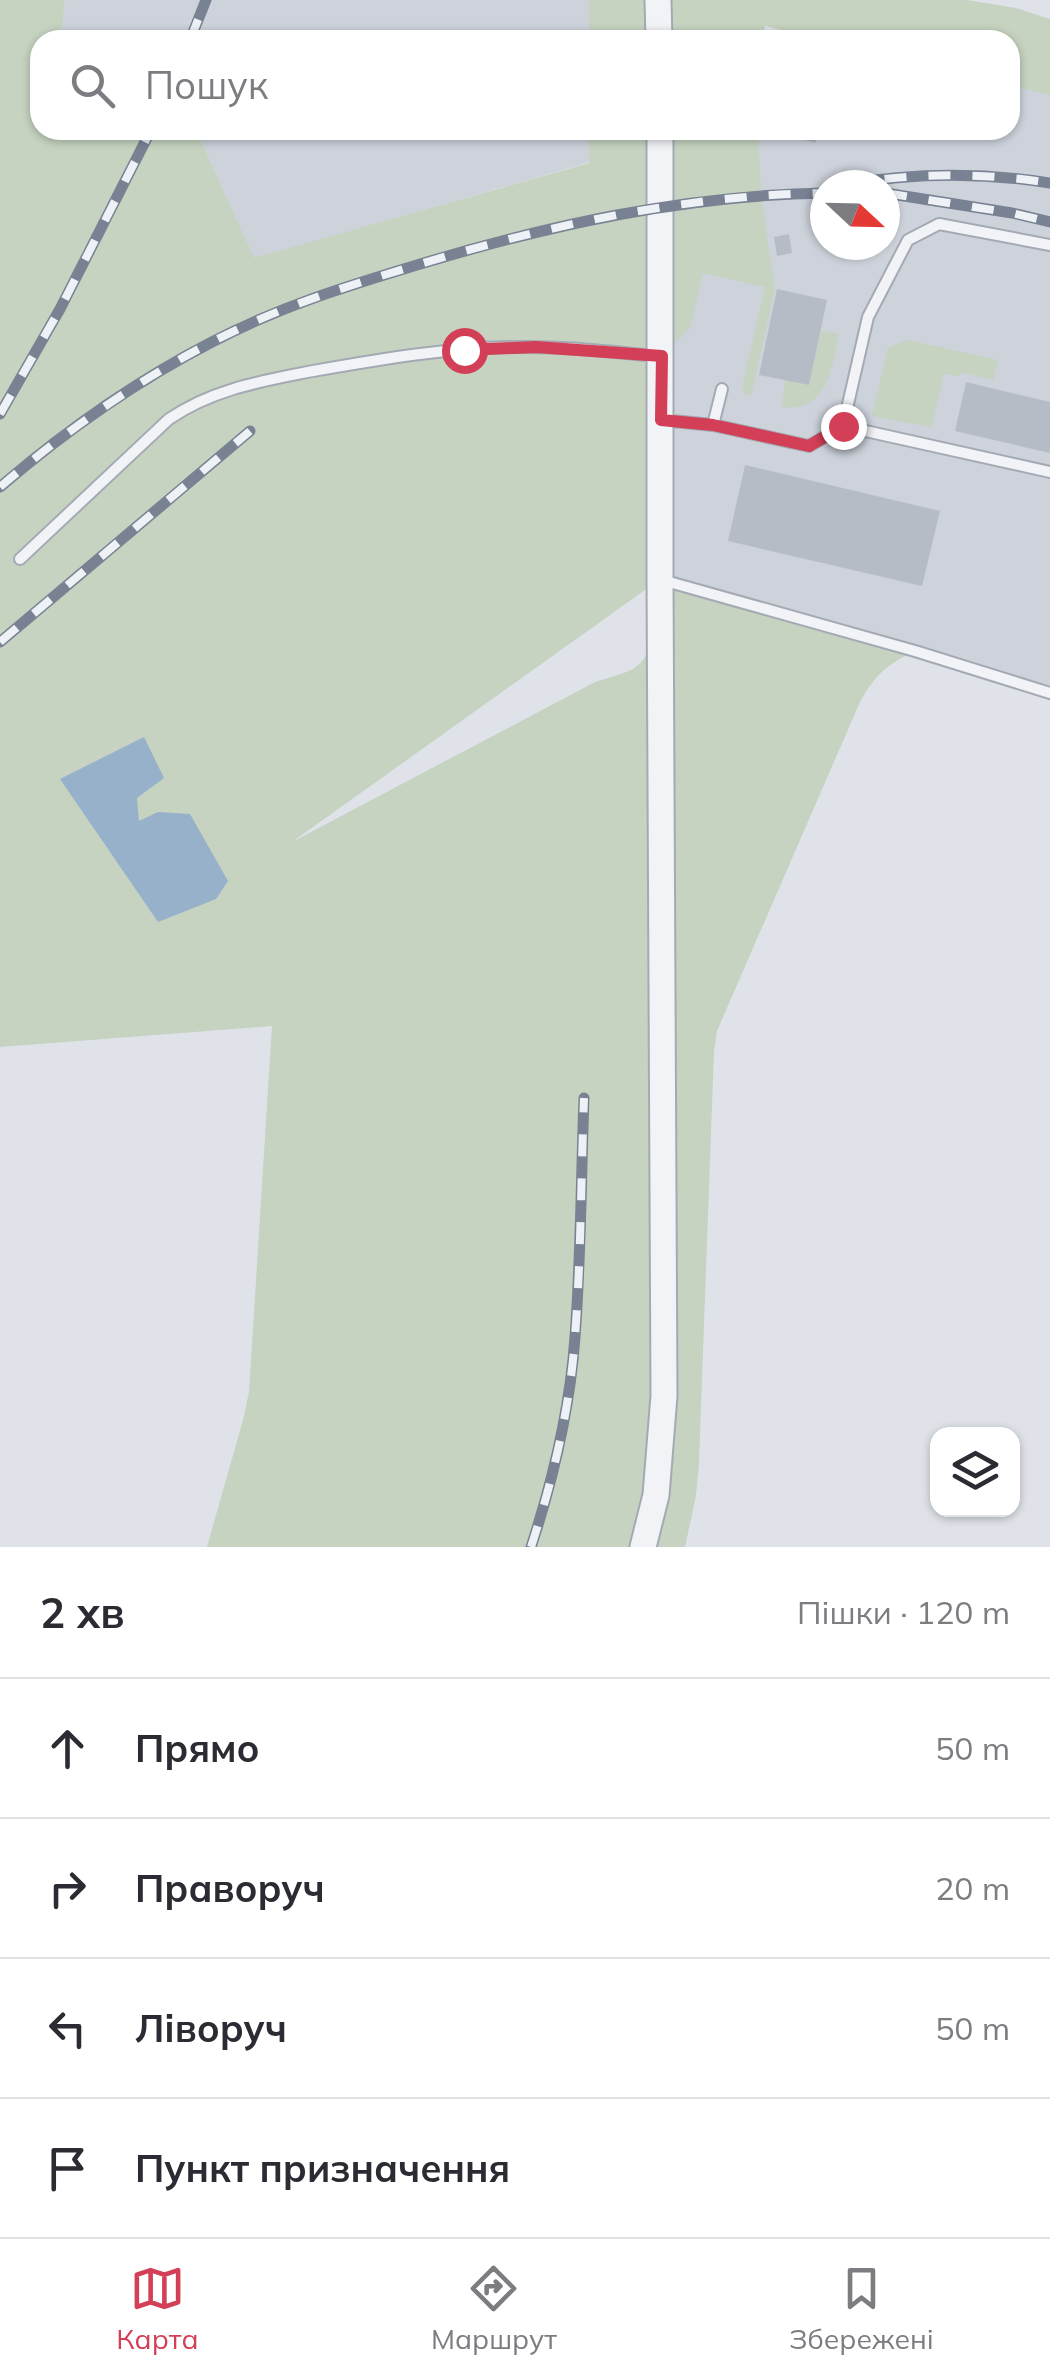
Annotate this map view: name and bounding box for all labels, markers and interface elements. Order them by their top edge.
search box [30,30,1020,140]
icon: search [65,58,120,113]
text: Пошук [145,61,268,109]
north arrow [810,170,900,260]
route start [442,328,488,374]
route end [821,404,867,450]
map controls [930,1427,1020,1517]
button: layers [930,1427,1020,1517]
text: 2 хв [40,1586,125,1639]
text: Пішки · 120 m [797,1592,1010,1632]
icon: ahead [40,1721,95,1776]
text: Прямо [135,1724,260,1772]
text: 50 m [935,1728,1010,1768]
icon: right [40,1861,95,1916]
text: Праворуч [135,1864,325,1912]
text: 20 m [935,1868,1010,1908]
icon: left [40,2001,95,2056]
text: Ліворуч [135,2004,287,2052]
text: 50 m [935,2008,1010,2048]
icon: arrive [40,2141,95,2196]
text: Пункт призначення [135,2144,510,2192]
tab: Карта [116,2261,199,2356]
tab: Маршрут [431,2261,557,2356]
tab: Збережені [789,2261,934,2356]

